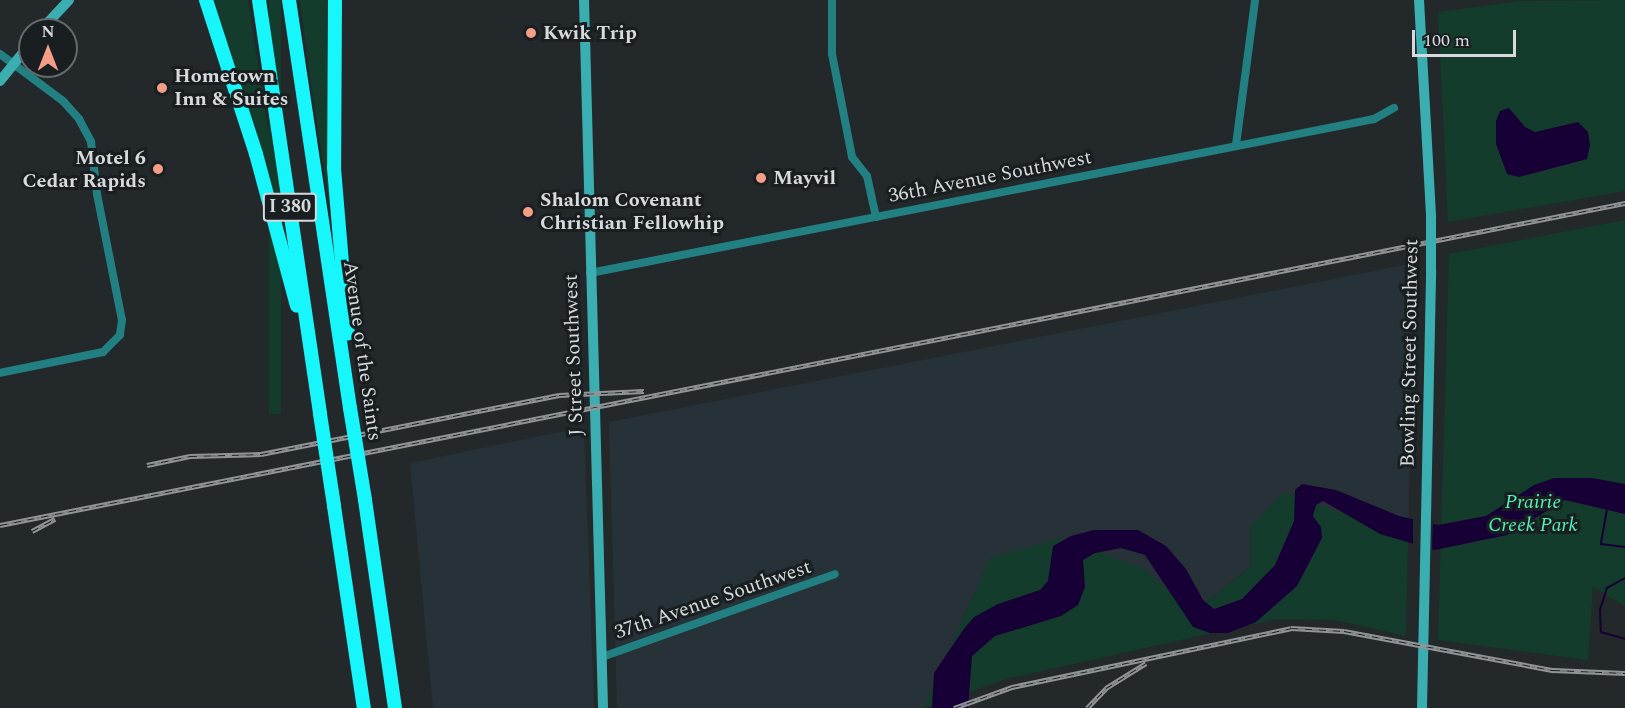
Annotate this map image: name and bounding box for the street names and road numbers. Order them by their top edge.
street label: 36th Avenue Southwest [886,146,1094,208]
road number: I 380 [262,192,318,222]
street label: Bowling Street Southwest [1396,239,1424,467]
street label: Avenue of the Saints [337,259,387,443]
street label: J Street Southwest [559,274,589,436]
street label: 37th Avenue Southwest [611,555,815,645]

